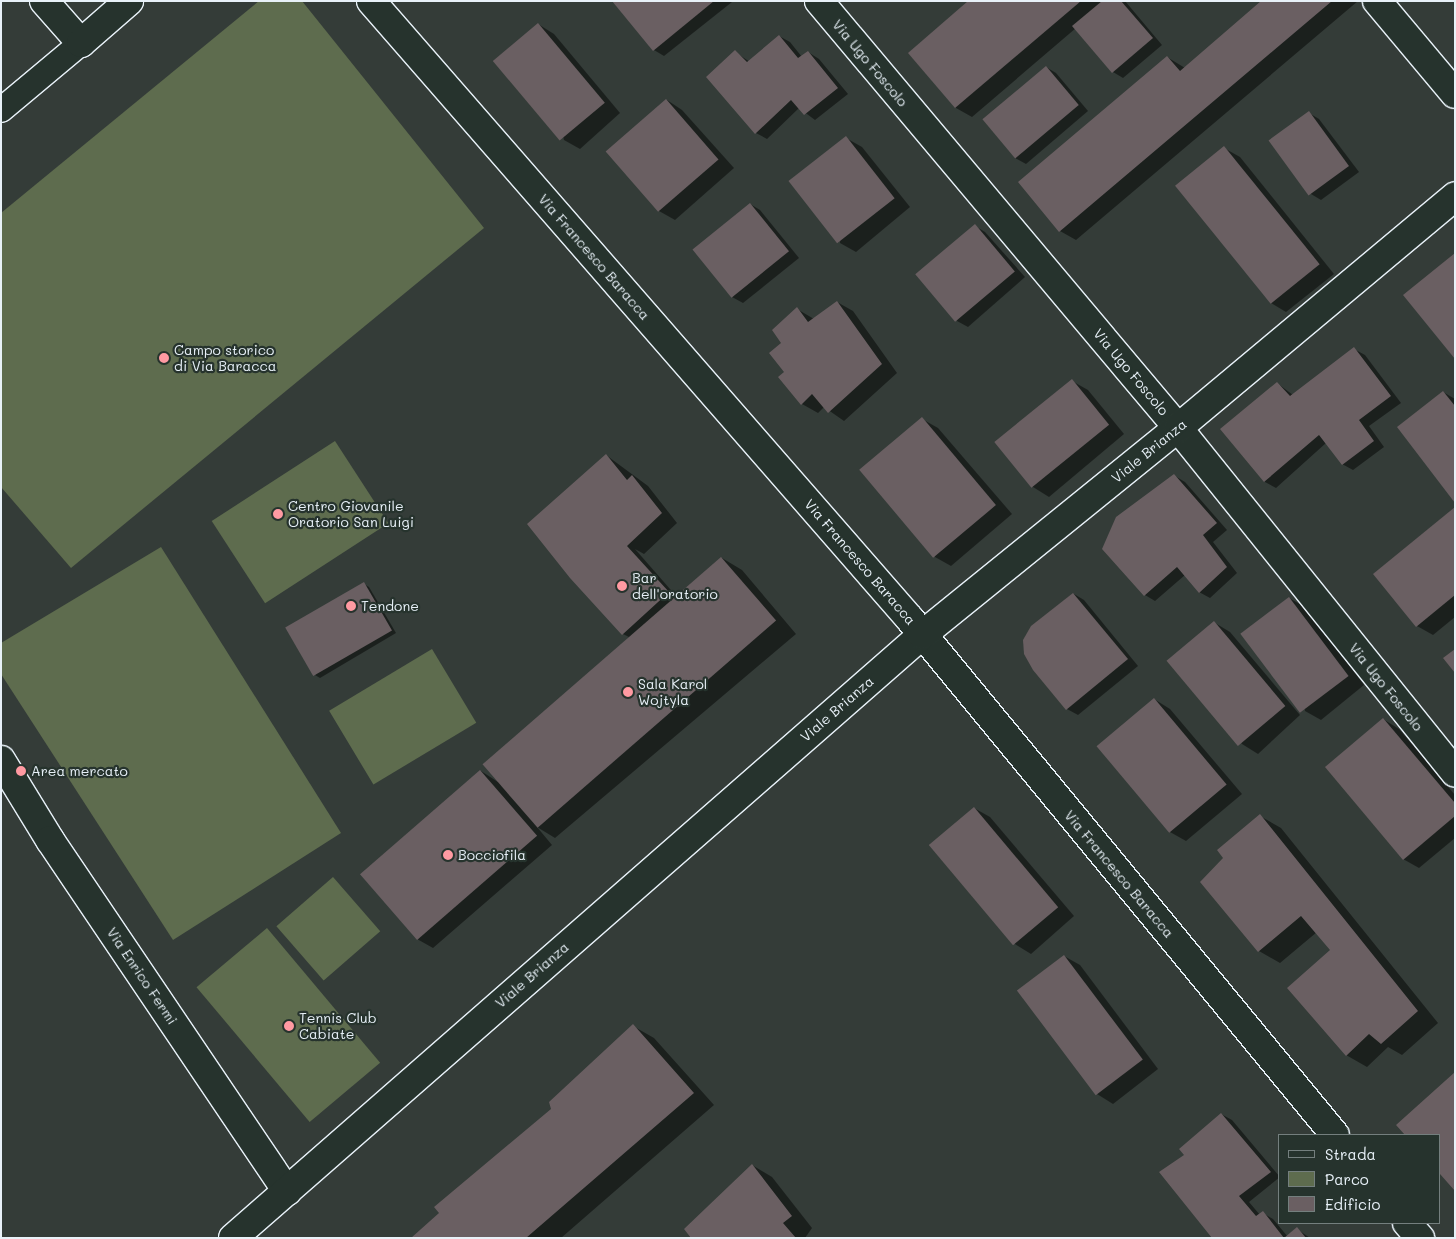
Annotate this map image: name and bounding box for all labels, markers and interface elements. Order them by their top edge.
street label: Via Ugo Foscolo [829,16,911,110]
street label: Via Francesco Baracca [535,191,653,323]
street label: Via Ugo Foscolo [1090,325,1172,419]
place label: Campo storico di Via Baracca [174,342,276,374]
marker: Campo storico di Via Baracca [158,352,170,364]
street label: Viale Brianza [1108,416,1190,486]
street label: Via Francesco Baracca [801,496,919,628]
place label: Centro Giovanile Oratorio San Luigi [288,498,414,530]
marker: Centro Giovanile Oratorio San Luigi [272,508,284,520]
place label: Bar dell'oratorio [632,570,718,602]
marker: Bar dell'oratorio [616,580,628,592]
place label: Tendone [361,598,419,614]
marker: Tendone [345,600,357,612]
street label: Via Ugo Foscolo [1345,640,1427,734]
street label: Viale Brianza [797,673,877,745]
place label: Sala Karol Wojtyla [638,676,707,709]
marker: Sala Karol Wojtyla [622,686,634,698]
place label: Area mercato [31,763,128,779]
marker: Area mercato [15,765,27,777]
street label: Via Francesco Baracca [1061,807,1177,941]
place label: Bocciofila [458,847,526,863]
marker: Bocciofila [442,849,454,861]
street label: Via Enrico Fermi [103,924,181,1028]
street label: Viale Brianza [492,939,572,1011]
place label: Tennis Club Cabiate [299,1010,377,1042]
marker: Tennis Club Cabiate [283,1020,295,1032]
legend [1278,1134,1441,1224]
text: Strada [1325,1144,1376,1164]
text: Parco [1325,1169,1369,1189]
text: Edificio [1325,1194,1380,1214]

